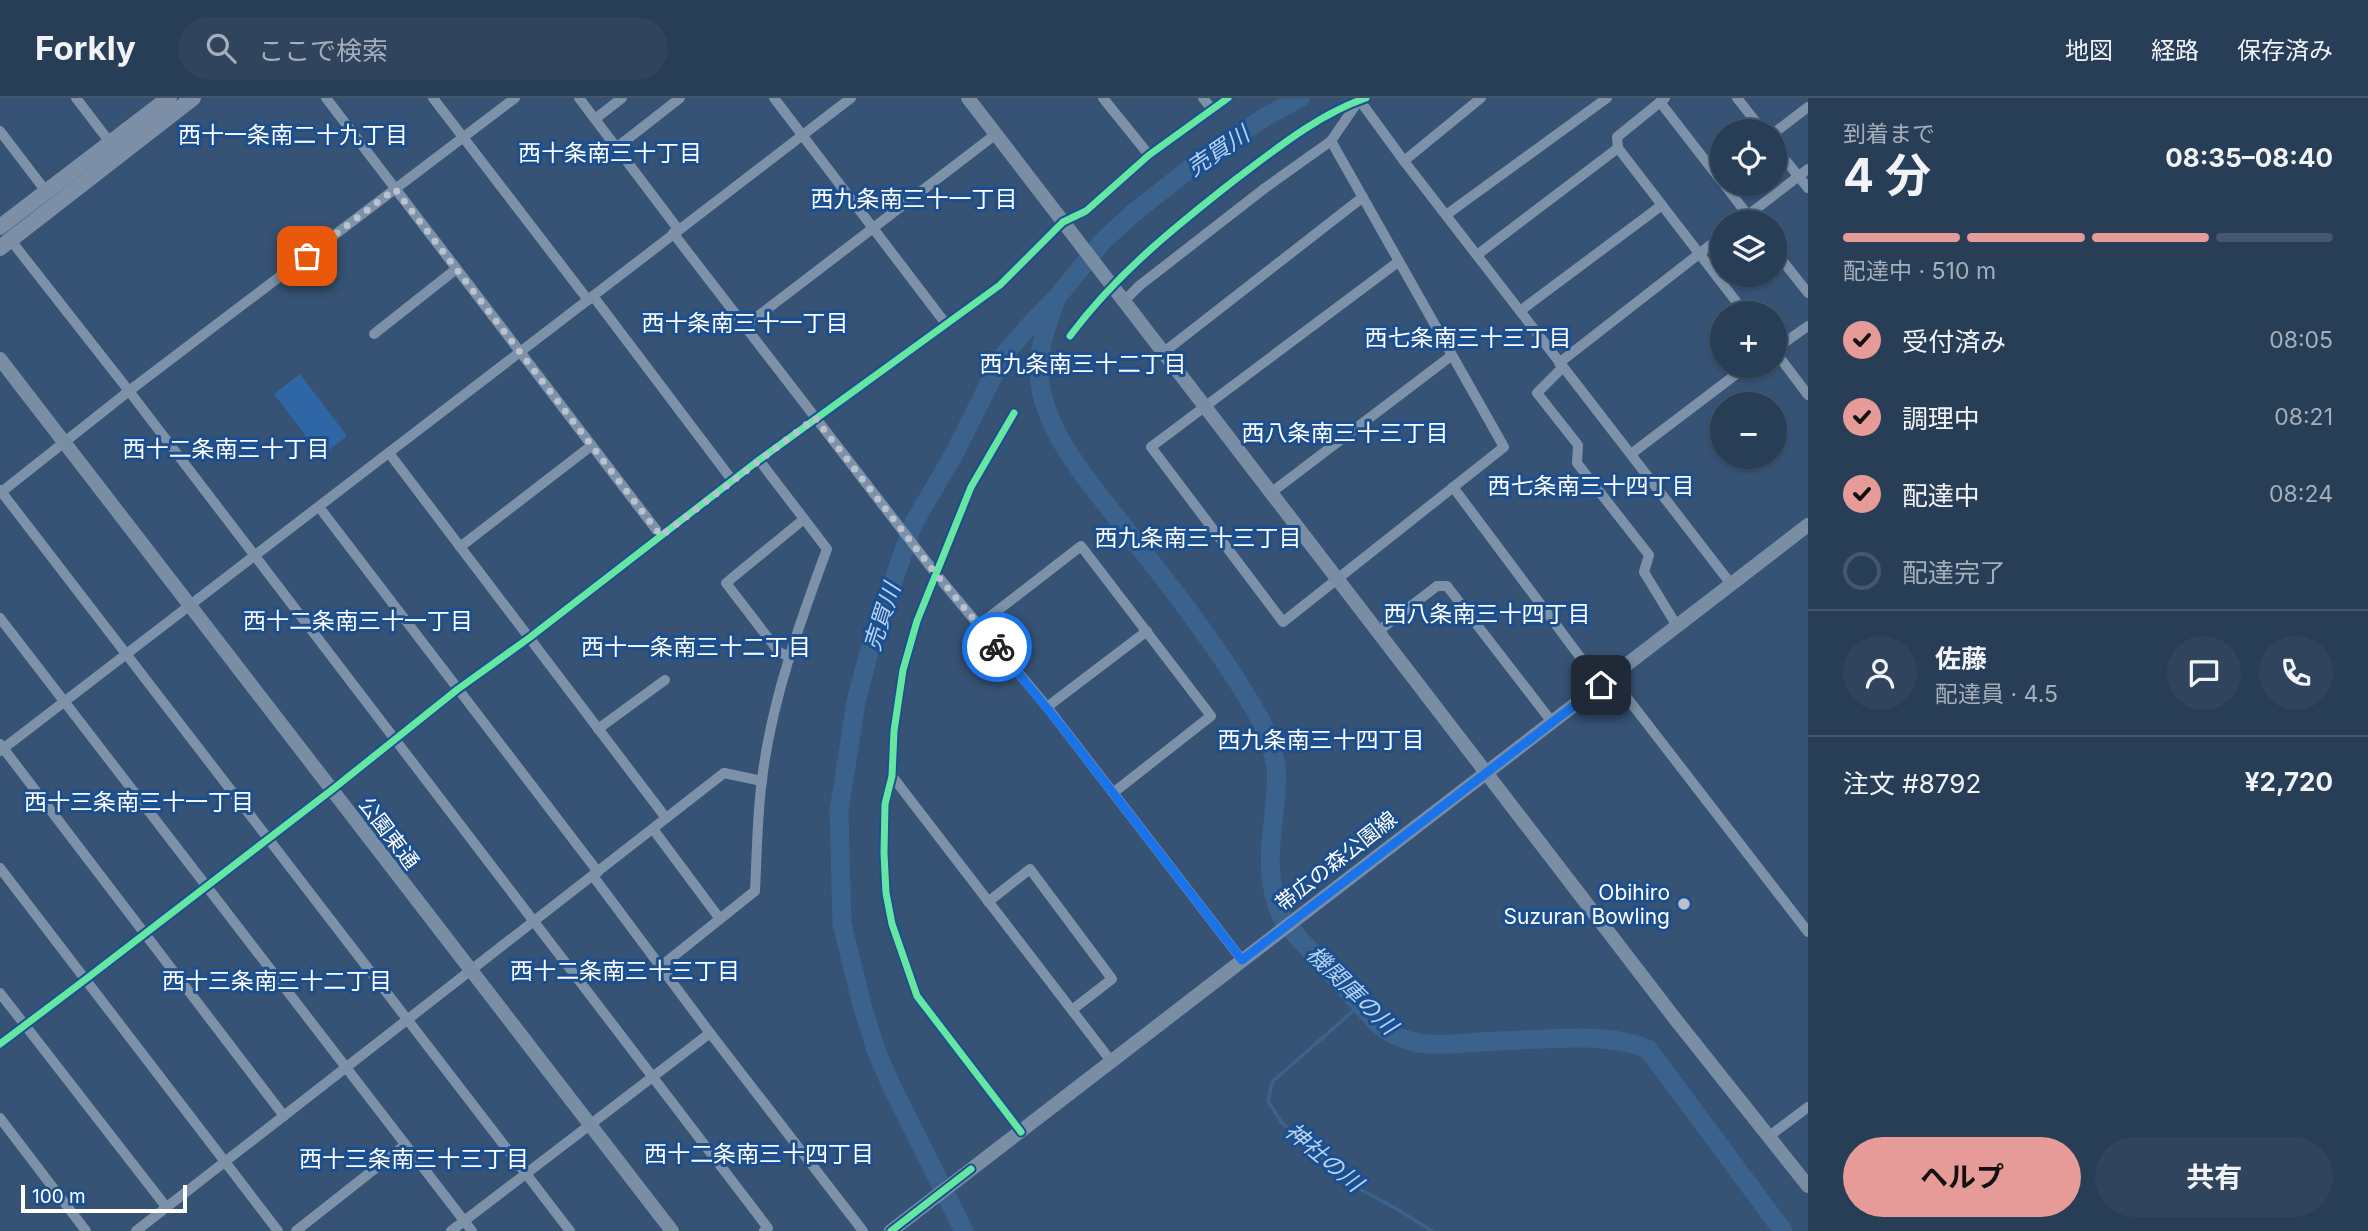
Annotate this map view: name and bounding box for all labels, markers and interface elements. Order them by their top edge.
search box [178,17,668,80]
text: Forkly [35,28,136,68]
icon: search [202,29,240,67]
text: ここで検索 [258,35,388,66]
text: 地図 [2065,36,2113,65]
text: 経路 [2151,36,2199,65]
text: 保存済み [2237,36,2333,65]
water label: 売買川 [1182,118,1257,182]
map controls [1710,119,1787,469]
button: locate [1710,119,1787,196]
text: 到着まで [1843,120,1935,148]
district label: 西十一条南二十九丁目 [178,121,408,149]
district label: 西十条南三十丁目 [518,139,702,167]
text: 08:35–08:40 [2165,142,2333,173]
text: 4 分 [1843,147,1931,203]
district label: 西九条南三十一丁目 [811,185,1018,213]
button: layers [1710,210,1787,287]
pin [277,226,337,286]
icon: bag [288,237,326,275]
text: 配達中 · 510 m [1843,257,1996,285]
button: + [1710,301,1787,378]
district label: 西十条南三十一丁目 [642,309,849,337]
icon: check [1843,321,1881,359]
district label: 西七条南三十三丁目 [1365,324,1572,352]
text: 受付済み [1902,326,2006,357]
text: 08:05 [2269,326,2333,354]
district label: 西九条南三十二丁目 [980,350,1187,378]
button: − [1710,392,1787,469]
icon: check [1843,398,1881,436]
text: 調理中 [1902,403,1980,434]
text: 08:21 [2274,403,2333,431]
district label: 西八条南三十三丁目 [1242,419,1449,447]
district label: 西十二条南三十丁目 [123,435,330,463]
district label: 西七条南三十四丁目 [1488,472,1695,500]
icon: check [1843,475,1881,513]
text: 配達中 [1902,480,1980,511]
text: 08:24 [2269,480,2333,508]
district label: 西九条南三十三丁目 [1095,524,1302,552]
text: 配達完了 [1902,557,2006,588]
water label: 売買川 [858,577,907,654]
district label: 西八条南三十四丁目 [1384,600,1591,628]
district label: 西十二条南三十一丁目 [243,607,473,635]
courier [962,612,1032,682]
icon: bike [978,628,1016,666]
district label: 西十一条南三十二丁目 [581,633,811,661]
button: person [1843,636,1917,710]
button: chat [2167,636,2241,710]
button: phone [2259,636,2333,710]
text: 佐藤 [1935,643,1987,674]
pin [1571,655,1631,715]
icon: home [1582,666,1620,704]
text: 配達員 · 4.5 [1935,680,2058,708]
district label: 西九条南三十四丁目 [1218,726,1425,754]
text: ¥2,720 [2245,766,2333,797]
text: 注文 #8792 [1843,768,1981,799]
district label: 西十三条南三十一丁目 [24,788,254,816]
street label: 公園東通 [354,792,424,874]
street label: 帯広の森公園線 [1270,806,1402,916]
place label: Obihiro Suzuran Bowling [1503,880,1670,929]
marker: Obihiro Suzuran Bowling [1676,896,1692,912]
water label: 機関庫の川 [1301,940,1405,1042]
district label: 西十二条南三十三丁目 [510,957,740,985]
district label: 西十三条南三十二丁目 [162,967,392,995]
water label: 神社の川 [1280,1117,1371,1199]
button: ヘルプ [1843,1137,2081,1217]
button: 共有 [2095,1137,2333,1217]
district label: 西十二条南三十四丁目 [644,1140,874,1168]
district label: 西十三条南三十三丁目 [299,1145,529,1173]
scale bar [21,1182,187,1214]
text: 100 m [32,1185,86,1208]

